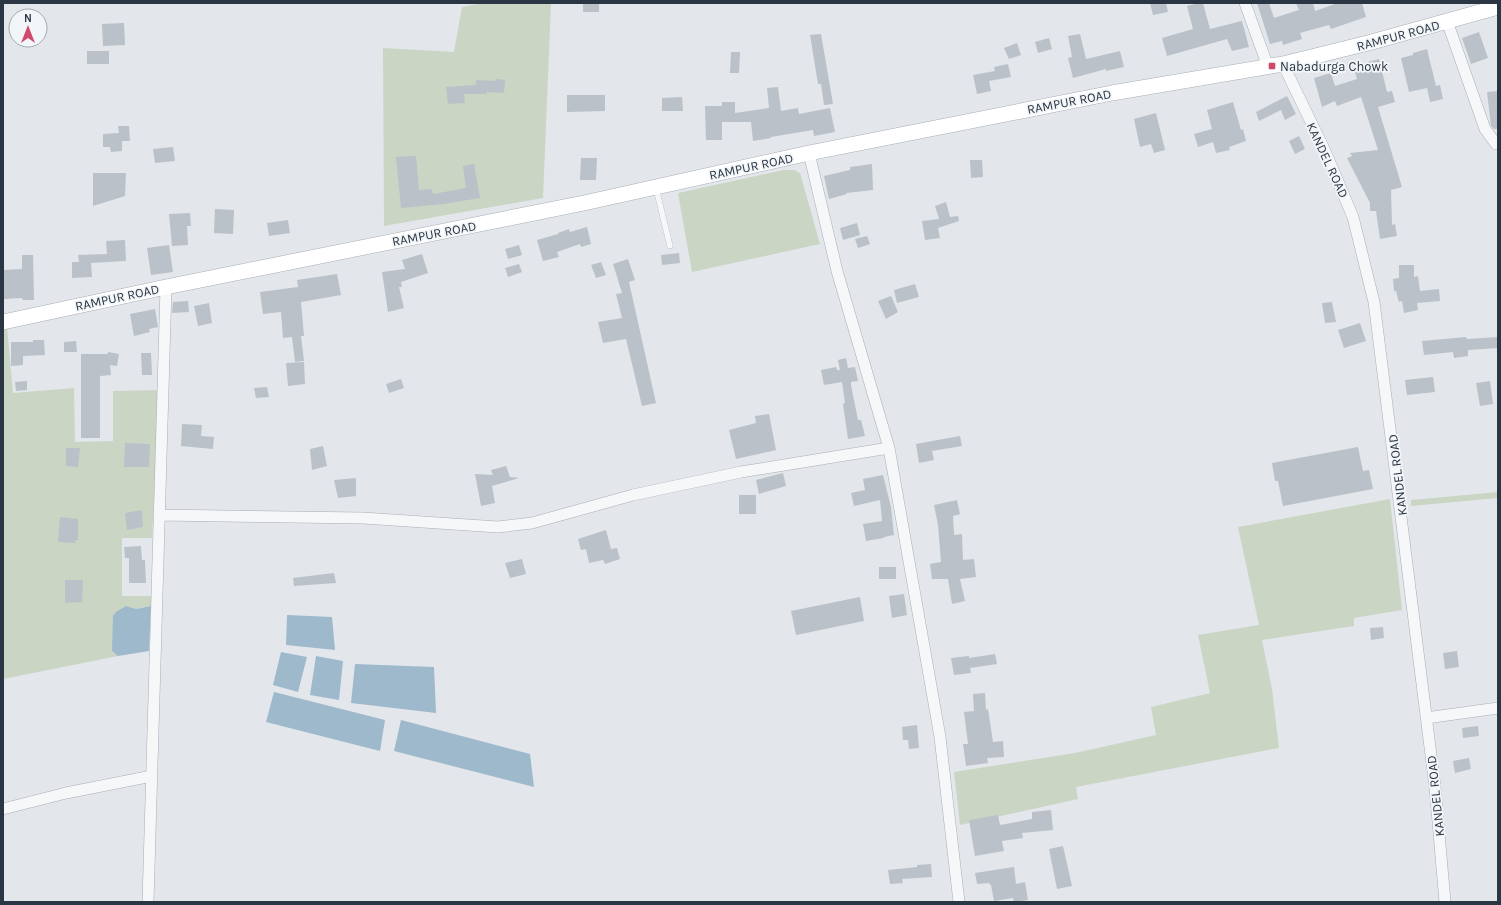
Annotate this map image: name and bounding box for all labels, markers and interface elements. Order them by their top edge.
north arrow [8,8,48,48]
text: N [24,12,32,25]
street label: RAMPUR ROAD [1355,17,1441,54]
place label: Nabadurga Chowk [1280,59,1388,74]
marker: Nabadurga Chowk [1267,61,1277,71]
street label: RAMPUR ROAD [1026,86,1113,117]
street label: KANDEL ROAD [1303,120,1352,200]
street label: RAMPUR ROAD [708,150,795,183]
street label: RAMPUR ROAD [391,218,478,249]
street label: RAMPUR ROAD [74,281,161,314]
street label: KANDEL ROAD [1385,433,1410,516]
street label: KANDEL ROAD [1424,755,1447,837]

